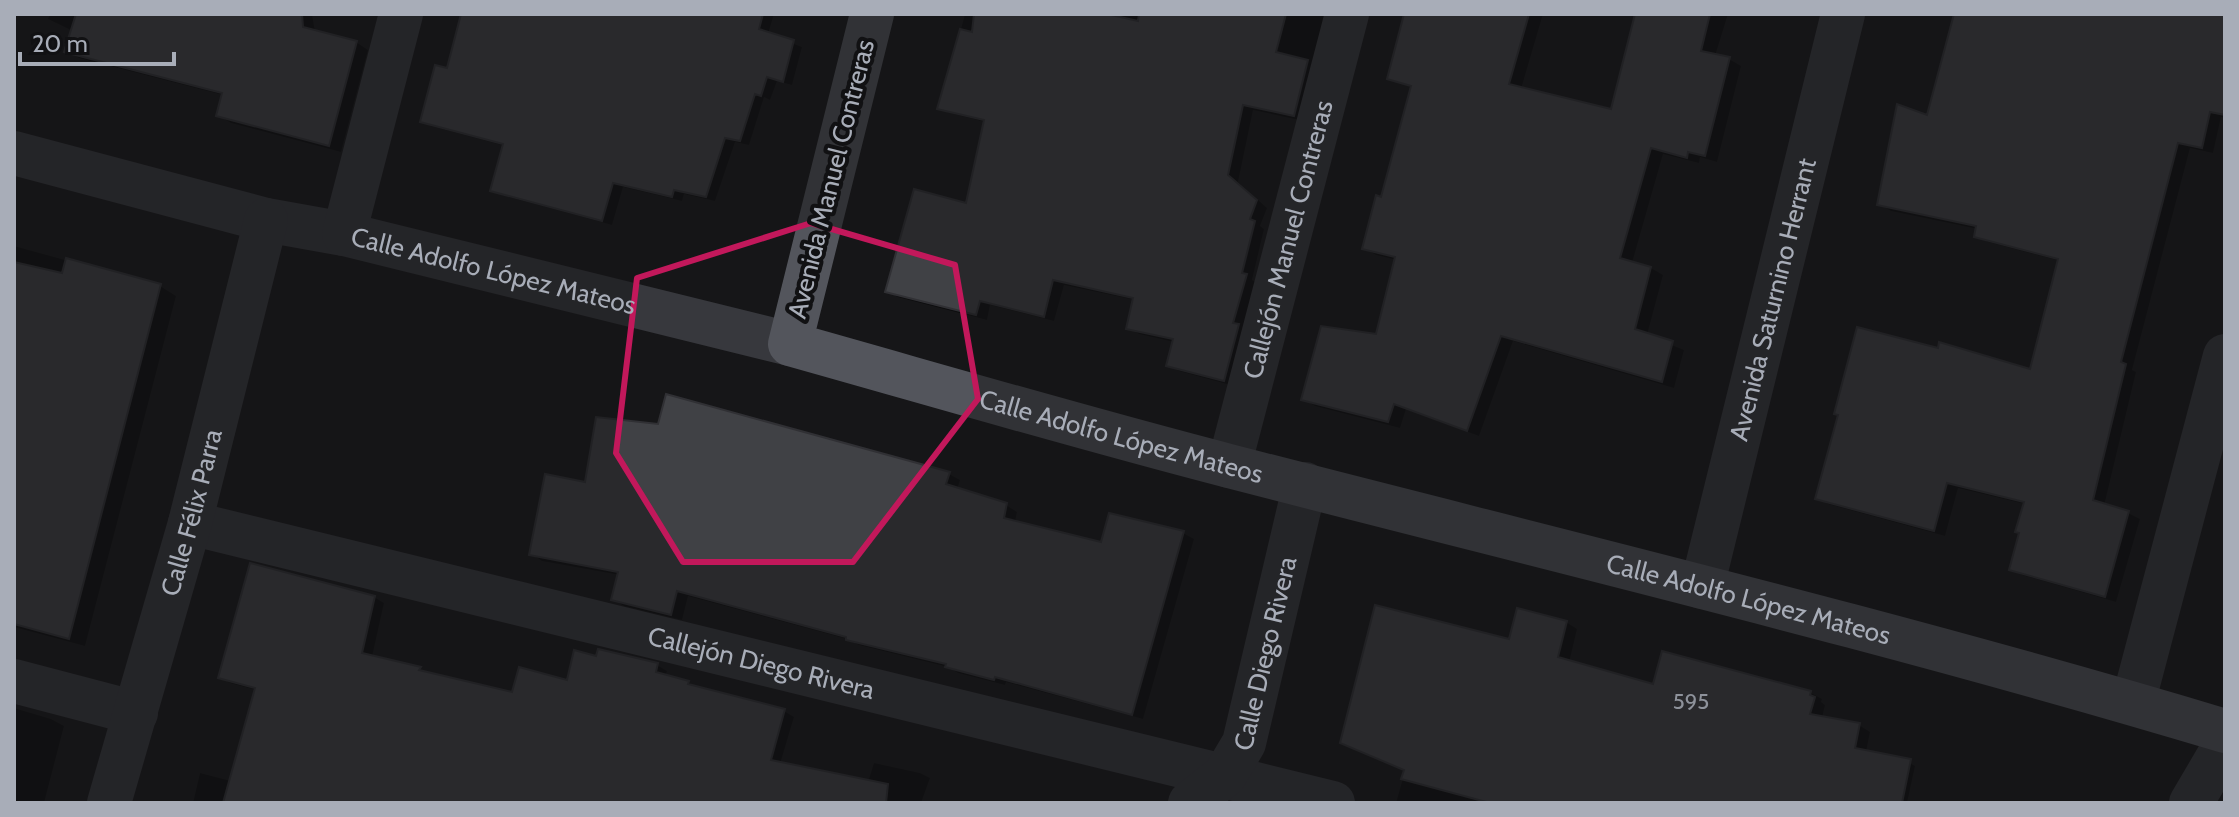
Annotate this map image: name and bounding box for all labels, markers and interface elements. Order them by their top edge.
scale bar [20,16,174,66]
text: 20 m [32,29,88,58]
street label: Avenida Manuel Contreras [781,36,881,322]
street label: Callejón Manuel Contreras [1236,97,1340,382]
street label: Avenida Saturnino Herrant [1723,155,1823,444]
street label: Calle Adolfo López Mateos [348,220,639,321]
street label: Calle Adolfo López Mateos [976,383,1267,490]
street label: Calle Félix Parra [154,425,229,600]
street label: Calle Adolfo López Mateos [1603,547,1894,652]
street label: Calle Diego Rivera [1227,553,1303,753]
street label: Callejón Diego Rivera [644,620,878,706]
house number: 595 [1673,688,1709,715]

